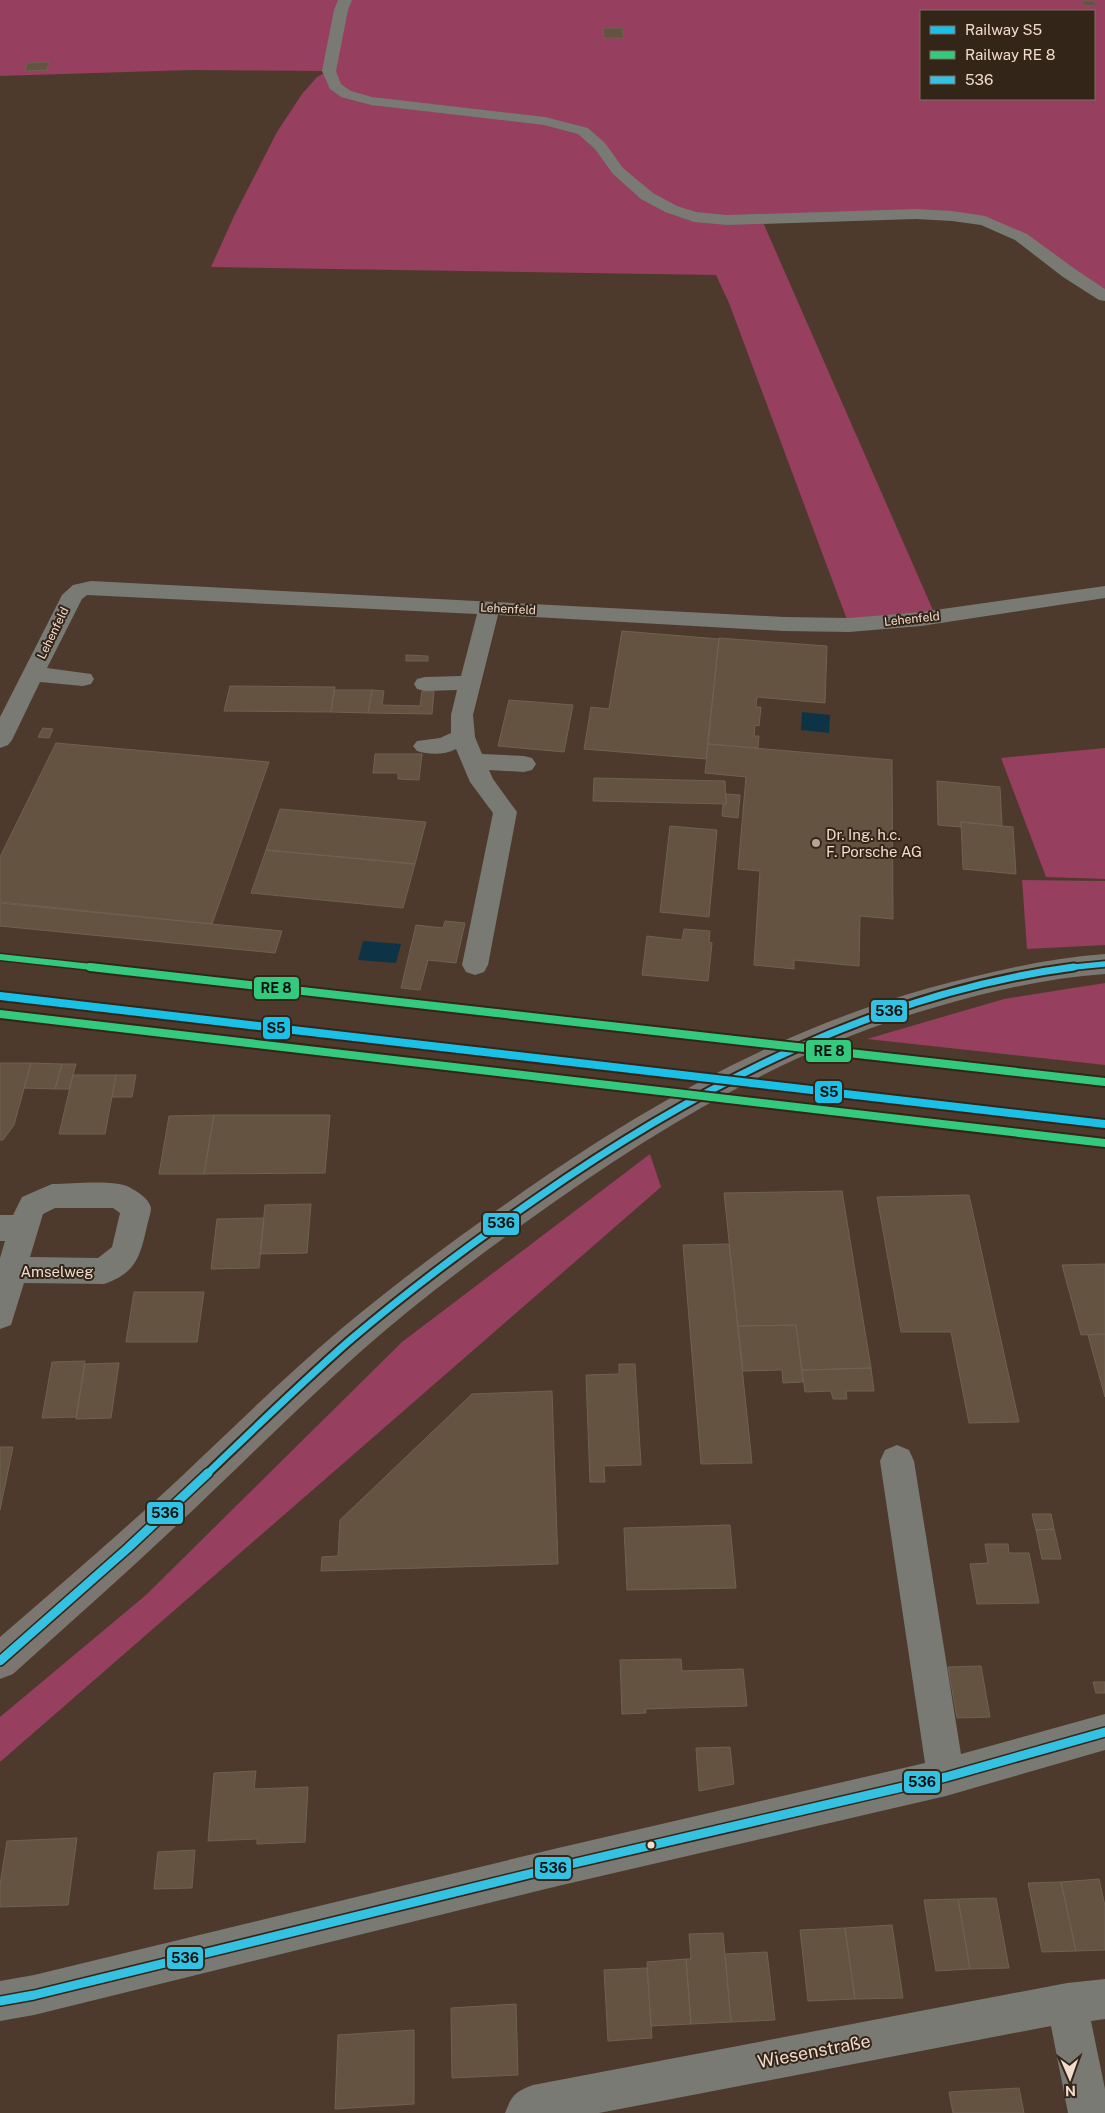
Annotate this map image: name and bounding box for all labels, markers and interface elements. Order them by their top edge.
legend [920,10,1095,100]
text: Railway S5 [965,21,1042,38]
text: Railway RE 8 [965,46,1055,63]
text: 536 [965,71,993,88]
street label: Lehenfeld [480,601,536,617]
street label: Lehenfeld [34,605,72,661]
street label: Lehenfeld [883,609,941,629]
place label: Dr. Ing. h.c. F. Porsche AG [826,826,922,860]
marker: Dr. Ing. h.c. F. Porsche AG [810,837,822,849]
line badge: RE 8 [253,976,300,1000]
text: RE 8 [260,980,292,996]
line badge: 536 [870,999,908,1023]
text: 536 [875,1003,903,1019]
line badge: S5 [262,1016,291,1040]
text: S5 [266,1020,286,1036]
line badge: RE 8 [805,1039,852,1063]
text: RE 8 [813,1043,845,1059]
line badge: S5 [814,1080,843,1104]
text: S5 [819,1084,839,1100]
line badge: 536 [482,1212,520,1236]
text: 536 [487,1215,515,1231]
street label: Amselweg [20,1263,94,1280]
line badge: 536 [146,1501,184,1525]
text: 536 [151,1505,179,1521]
line badge: 536 [903,1770,941,1794]
text: 536 [908,1774,936,1790]
unlabelled marker [646,1840,656,1850]
line badge: 536 [534,1856,572,1880]
text: 536 [539,1860,567,1876]
line badge: 536 [166,1946,204,1970]
text: 536 [171,1950,199,1966]
street label: Wiesenstraße [756,2030,872,2072]
north arrow [1045,2053,1095,2103]
text: N [1065,2083,1076,2099]

